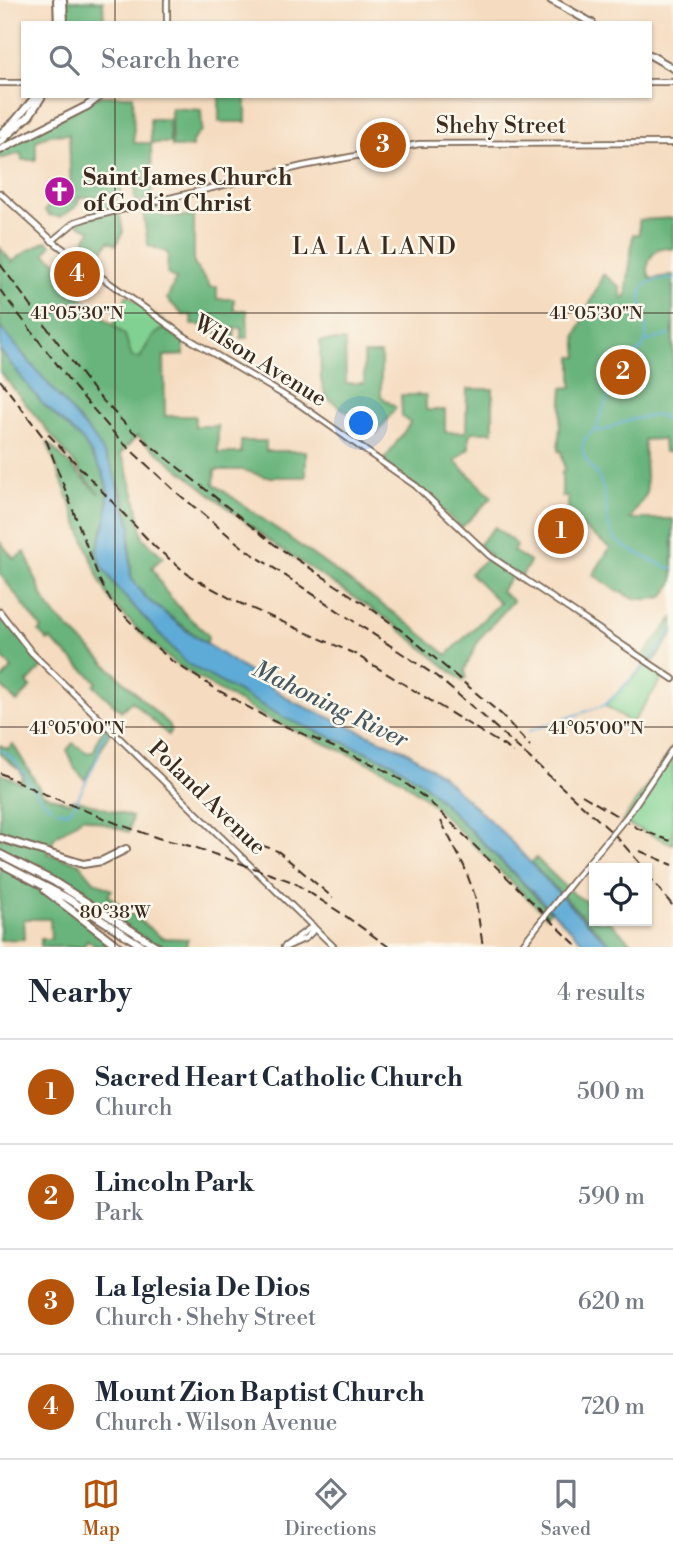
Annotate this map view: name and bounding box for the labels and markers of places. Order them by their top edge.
pin: 3 [360,119,406,171]
place label: Saint James Church of God in Christ [83,164,292,218]
church icon: Saint James Church of God in Christ [43,174,77,208]
pin: 4 [54,248,100,300]
pin: 2 [600,346,646,398]
pin: 1 [538,505,584,557]

